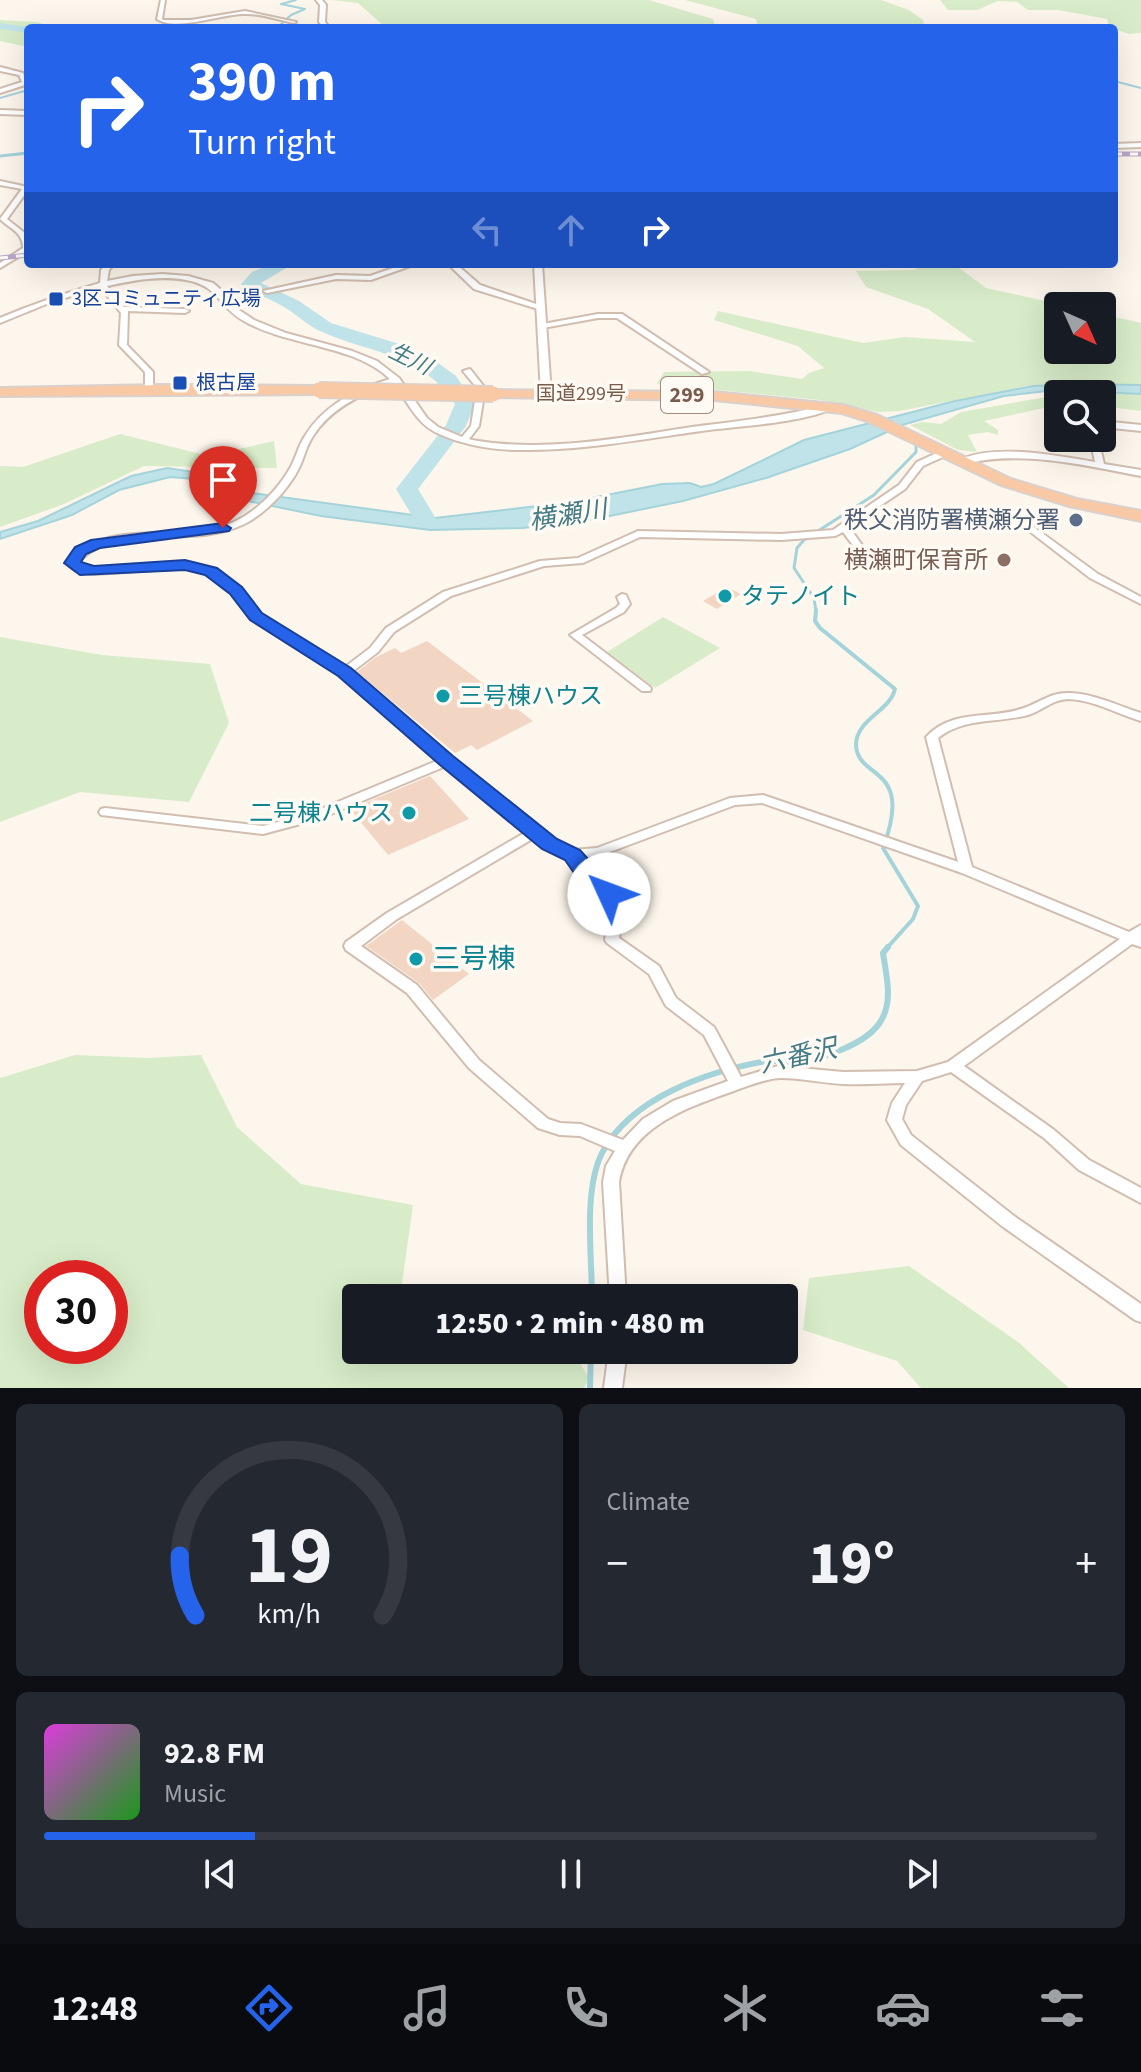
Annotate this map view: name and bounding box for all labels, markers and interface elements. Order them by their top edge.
text: 390 m [188,43,336,122]
icon: right [56,56,160,160]
text: Turn right [188,117,336,168]
icon: left [465,208,509,252]
icon: ahead [549,208,593,252]
icon: right [633,208,677,252]
place label: 3区コミュニティ広場 [72,285,261,313]
marker: 3区コミュニティ広場 [47,290,65,308]
north arrow [1044,292,1116,364]
map controls [1044,292,1116,452]
water label: 生川 [383,335,439,384]
place label: 根古屋 [196,369,256,397]
marker: 根古屋 [171,374,189,392]
road number: 299 [661,377,713,413]
street label: 国道299号 [536,380,626,408]
button: search [1044,380,1116,452]
pin [189,446,257,528]
icon: arrive [201,458,245,502]
water label: 横瀬川 [527,490,612,539]
place label: 秩父消防署横瀬分署 [844,503,1060,538]
marker: 秩父消防署横瀬分署 [1067,511,1085,529]
place label: 横瀬町保育所 [844,543,988,578]
marker: 横瀬町保育所 [995,551,1013,569]
place label: タテノイト [741,579,860,614]
marker: タテノイト [716,587,734,605]
place label: 三号棟ハウス [459,679,603,714]
marker: 三号棟ハウス [434,687,452,705]
place label: 二号棟ハウス [249,796,393,831]
marker: 二号棟ハウス [400,804,418,822]
position arrow [567,852,651,936]
place label: 三号棟 [432,939,516,979]
marker: 三号棟 [407,950,425,968]
water label: 六番沢 [756,1029,843,1082]
speed limit sign: 30 [24,1260,128,1364]
text: 12:50 · 2 min · 480 m [435,1302,705,1345]
text: Climate [607,1483,690,1520]
text: 19 [245,1497,333,1615]
text: 19° [809,1522,895,1607]
text: − [607,1533,628,1596]
text: + [1075,1533,1097,1596]
text: km/h [258,1594,321,1634]
text: 92.8 FM [164,1732,265,1775]
text: Music [164,1775,226,1812]
icon: previous [198,1852,242,1896]
icon: pause [549,1852,593,1896]
icon: next [900,1852,944,1896]
icon: directions [241,1980,297,2036]
icon: music [399,1980,455,2036]
icon: phone [558,1980,614,2036]
icon: climate [717,1980,773,2036]
icon: car [875,1980,931,2036]
icon: filters [1034,1980,1090,2036]
text: 12:48 [51,1983,138,2034]

